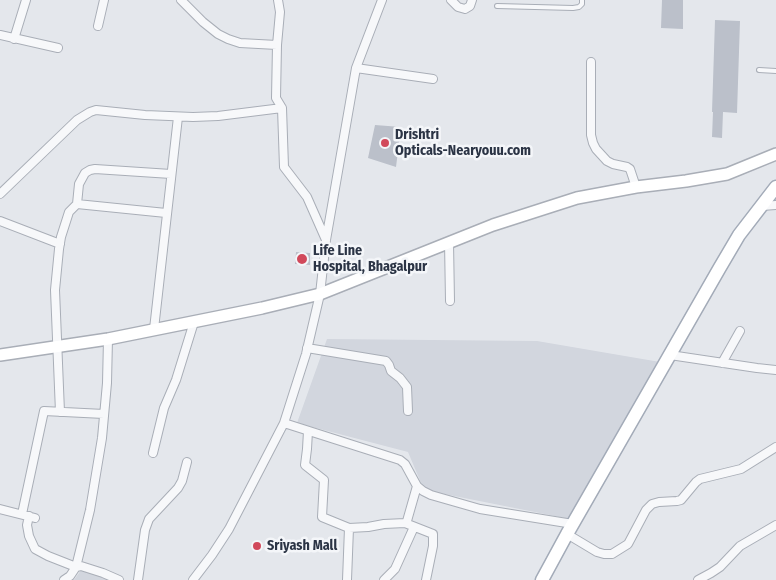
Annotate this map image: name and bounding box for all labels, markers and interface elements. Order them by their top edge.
place label: Drishtri Opticals-Nearyouu.com [395,127,531,160]
marker: Drishtri Opticals-Nearyouu.com [379,137,391,149]
place label: Life Line Hospital, Bhagalpur [313,243,427,276]
marker: Life Line Hospital, Bhagalpur [295,252,309,266]
place label: Sriyash Mall [267,538,337,554]
marker: Sriyash Mall [251,540,263,552]

